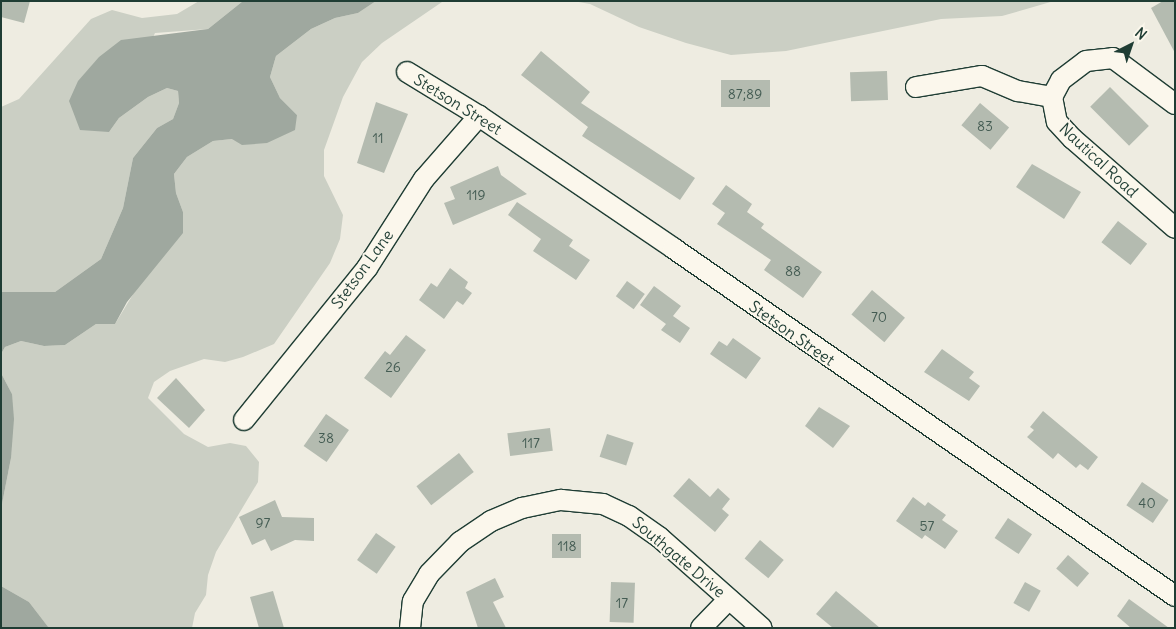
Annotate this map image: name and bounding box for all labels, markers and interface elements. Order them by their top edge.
north arrow [1106,20,1156,70]
text: N [1131,24,1150,44]
street label: Stetson Street [411,69,505,139]
house number: 87;89 [728,86,762,102]
house number: 83 [977,118,993,134]
street label: Nautical Road [1056,119,1142,201]
house number: 11 [372,130,384,146]
house number: 119 [466,187,486,203]
street label: Stetson Lane [327,226,397,312]
house number: 88 [785,263,801,279]
street label: Stetson Street [746,296,838,370]
house number: 70 [871,309,887,325]
house number: 26 [385,359,401,375]
house number: 38 [318,430,334,446]
house number: 117 [522,435,540,451]
house number: 40 [1138,495,1156,511]
street label: Southgate Drive [629,513,729,601]
house number: 97 [256,515,270,531]
house number: 57 [920,518,934,534]
house number: 118 [557,538,577,554]
house number: 17 [616,595,628,611]

